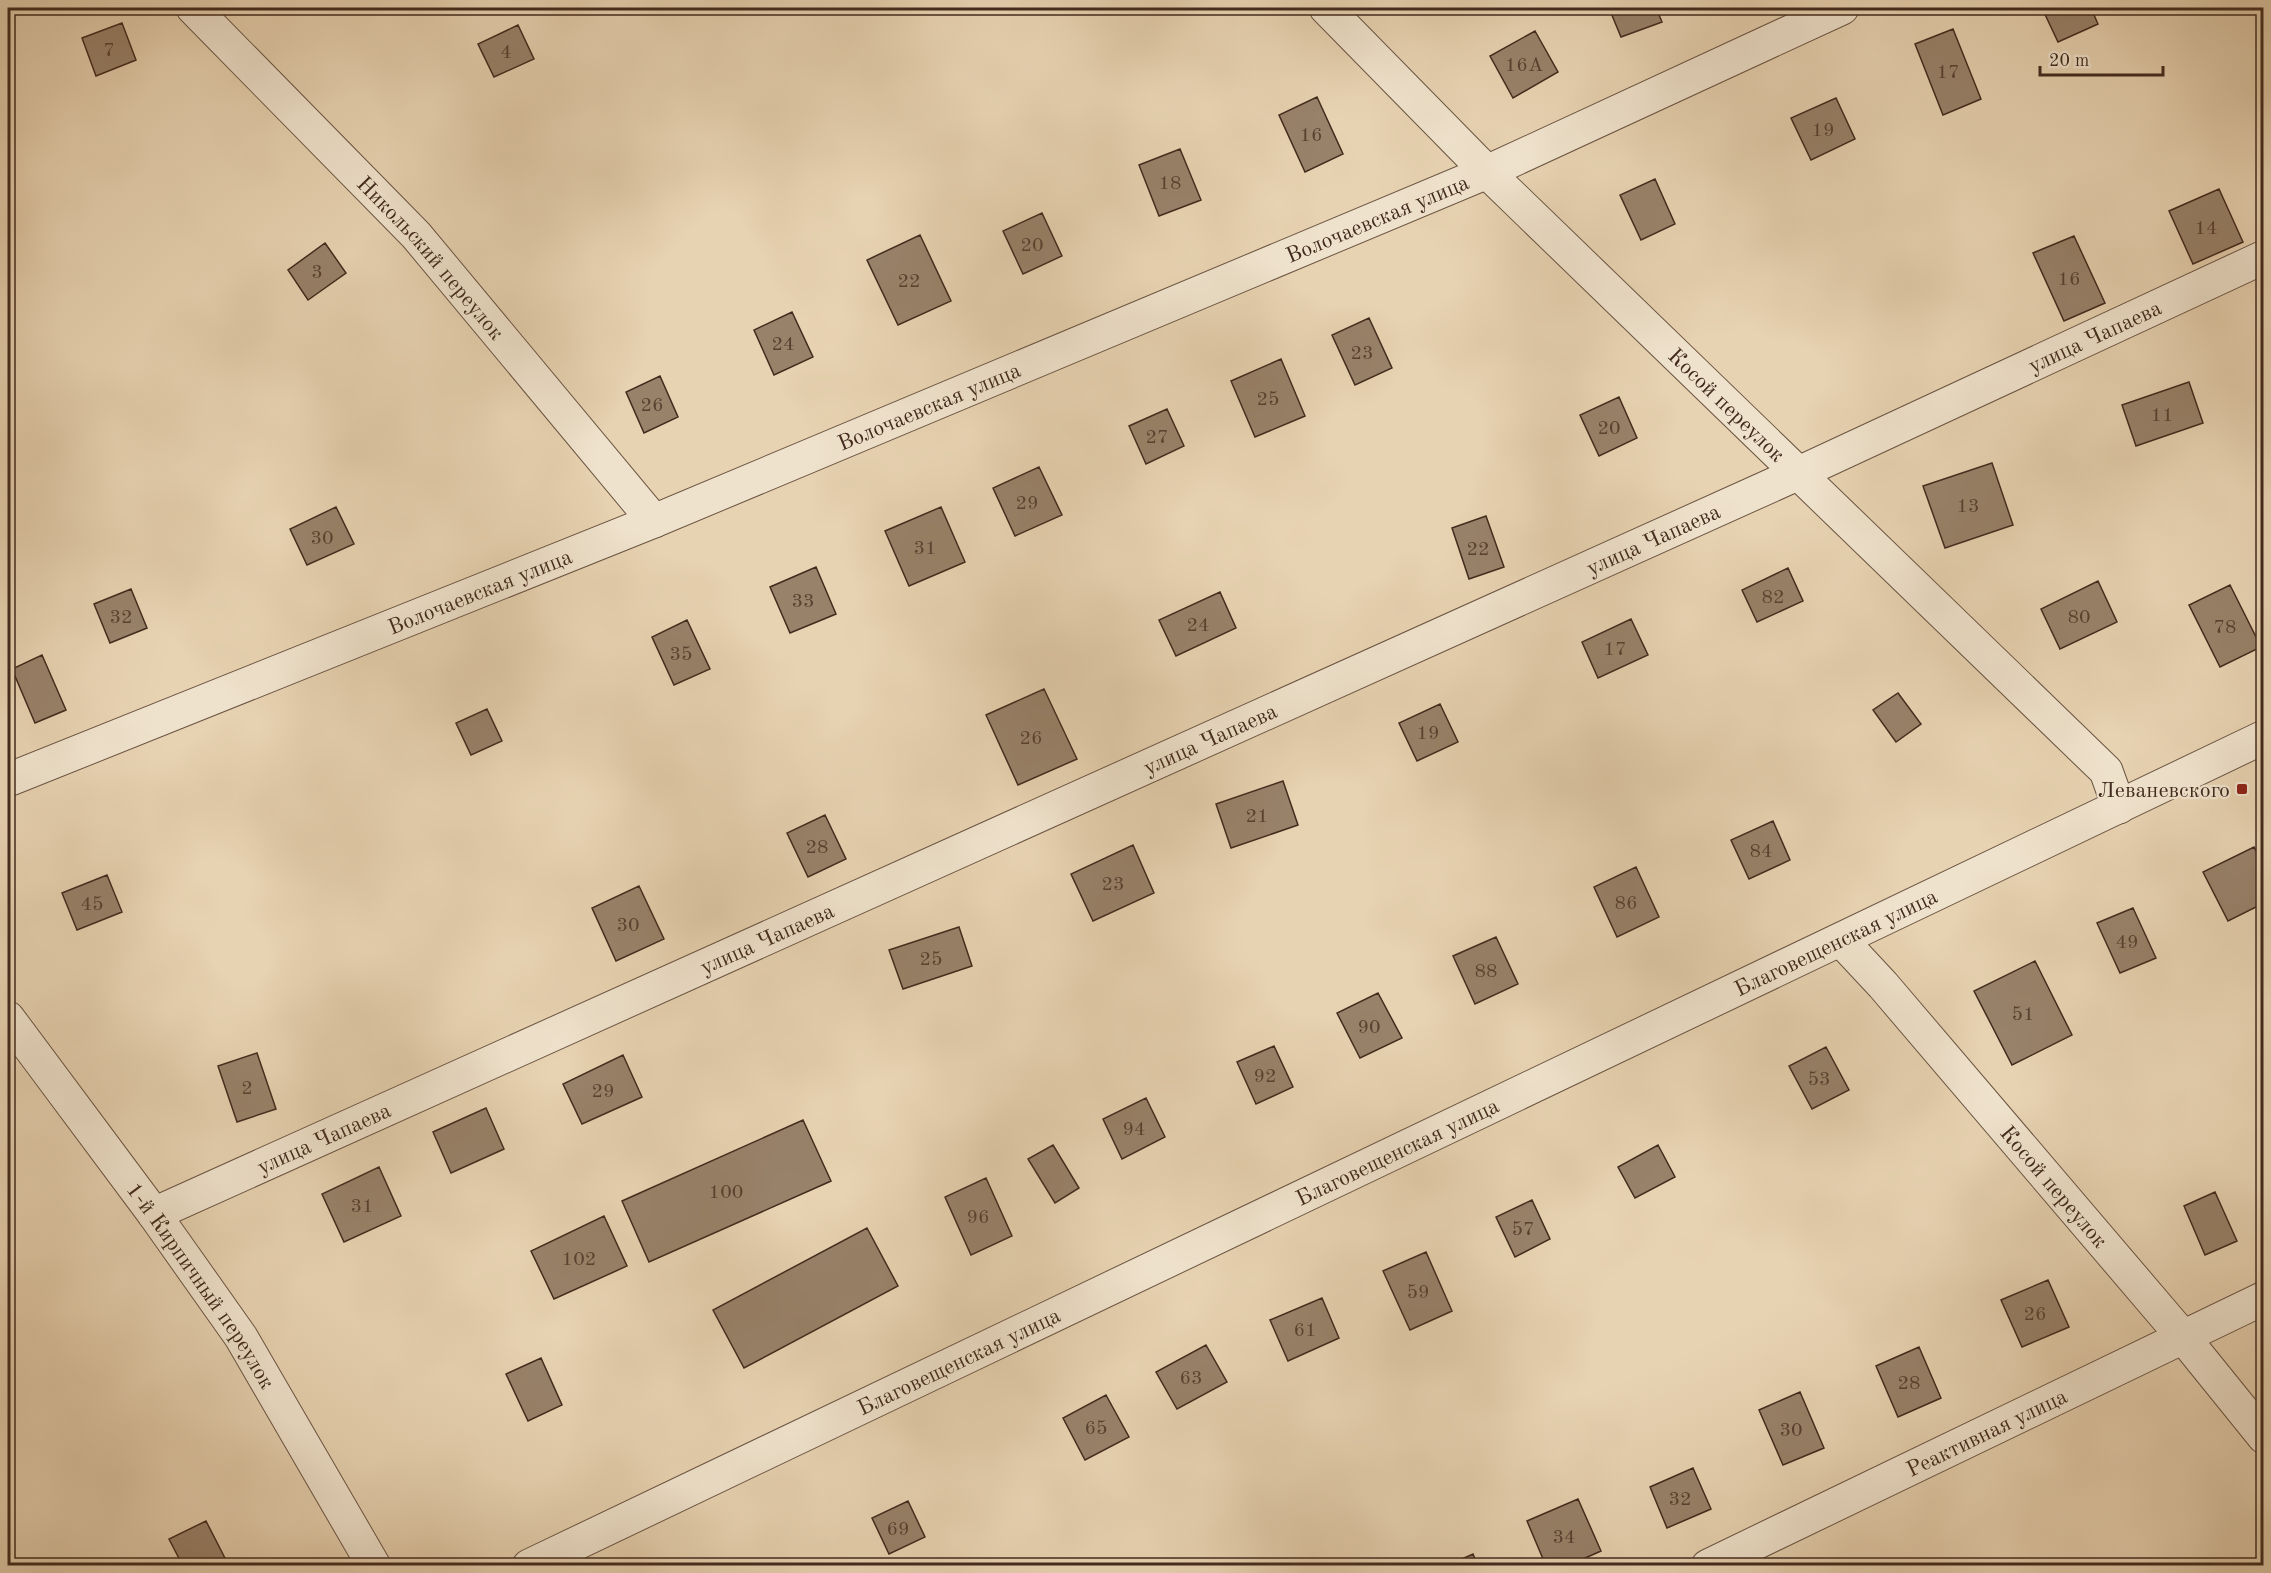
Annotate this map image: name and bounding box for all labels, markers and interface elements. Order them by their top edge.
scale bar [2040,39,2163,77]
house number: 7 [103,41,115,61]
house number: 4 [500,43,512,63]
text: 20 m [2049,52,2089,70]
house number: 16А [1505,56,1543,76]
house number: 17 [1936,63,1960,83]
house number: 19 [1811,121,1835,141]
house number: 16 [1299,126,1323,146]
street label: Волочаевская улица [1283,172,1473,268]
street label: Никольский переулок [352,173,507,345]
house number: 18 [1158,174,1182,194]
house number: 14 [2194,219,2218,239]
house number: 20 [1020,236,1044,256]
house number: 3 [311,263,323,283]
house number: 16 [2057,270,2081,290]
house number: 22 [897,272,921,292]
street label: улица Чапаева [2025,297,2165,378]
house number: 24 [771,335,795,355]
house number: 23 [1350,344,1374,364]
street label: Косой переулок [1663,345,1788,467]
street label: Волочаевская улица [835,360,1024,456]
house number: 25 [1256,390,1280,410]
house number: 26 [640,396,664,416]
house number: 11 [2150,406,2174,426]
house number: 20 [1597,419,1621,439]
house number: 27 [1145,428,1169,448]
house number: 29 [1015,494,1039,514]
house number: 13 [1956,497,1980,517]
street label: улица Чапаева [1584,501,1724,580]
house number: 30 [310,529,334,549]
house number: 31 [913,539,937,559]
house number: 22 [1466,540,1490,560]
street label: Волочаевская улица [385,546,576,640]
house number: 82 [1761,588,1785,608]
house number: 33 [791,592,815,612]
house number: 32 [109,608,133,628]
house number: 80 [2067,608,2091,628]
house number: 24 [1186,616,1210,636]
house number: 78 [2213,618,2237,638]
house number: 17 [1603,640,1627,660]
house number: 35 [669,645,693,665]
street label: улица Чапаева [1140,701,1281,780]
house number: 19 [1416,724,1440,744]
house number: 26 [1019,729,1043,749]
place label: Леваневского [2098,780,2230,802]
marker: Леваневского [2235,782,2249,796]
house number: 21 [1245,807,1269,827]
house number: 28 [805,838,829,858]
house number: 84 [1749,842,1773,862]
house number: 23 [1101,875,1125,895]
street label: Благовещенская улица [1731,886,1941,1001]
house number: 86 [1614,894,1638,914]
house number: 45 [80,895,104,915]
street label: улица Чапаева [697,900,838,979]
house number: 30 [616,916,640,936]
house number: 49 [2115,933,2139,953]
house number: 25 [919,950,943,970]
house number: 88 [1474,962,1498,982]
house number: 51 [2011,1005,2035,1025]
house number: 90 [1357,1018,1381,1038]
house number: 92 [1253,1067,1277,1087]
house number: 53 [1807,1070,1831,1090]
house number: 2 [241,1079,253,1099]
house number: 29 [591,1082,615,1102]
street label: Благовещенская улица [1293,1095,1503,1211]
street label: улица Чапаева [254,1100,395,1179]
house number: 94 [1122,1120,1146,1140]
street label: Косой переулок [1995,1122,2111,1253]
street label: 1-й Кирпичный переулок [122,1179,278,1393]
house number: 100 [709,1183,743,1203]
house number: 31 [350,1197,374,1217]
house number: 96 [966,1208,990,1228]
house number: 57 [1511,1220,1535,1240]
house number: 102 [562,1250,596,1270]
house number: 59 [1406,1283,1430,1303]
street label: Благовещенская улица [854,1305,1064,1420]
house number: 26 [2023,1305,2047,1325]
house number: 61 [1293,1321,1317,1341]
house number: 63 [1179,1369,1203,1389]
house number: 28 [1897,1374,1921,1394]
street label: Реактивная улица [1903,1386,2071,1482]
house number: 65 [1084,1419,1108,1439]
house number: 30 [1779,1421,1803,1441]
house number: 32 [1668,1490,1692,1510]
house number: 69 [886,1520,910,1540]
house number: 34 [1552,1528,1576,1548]

